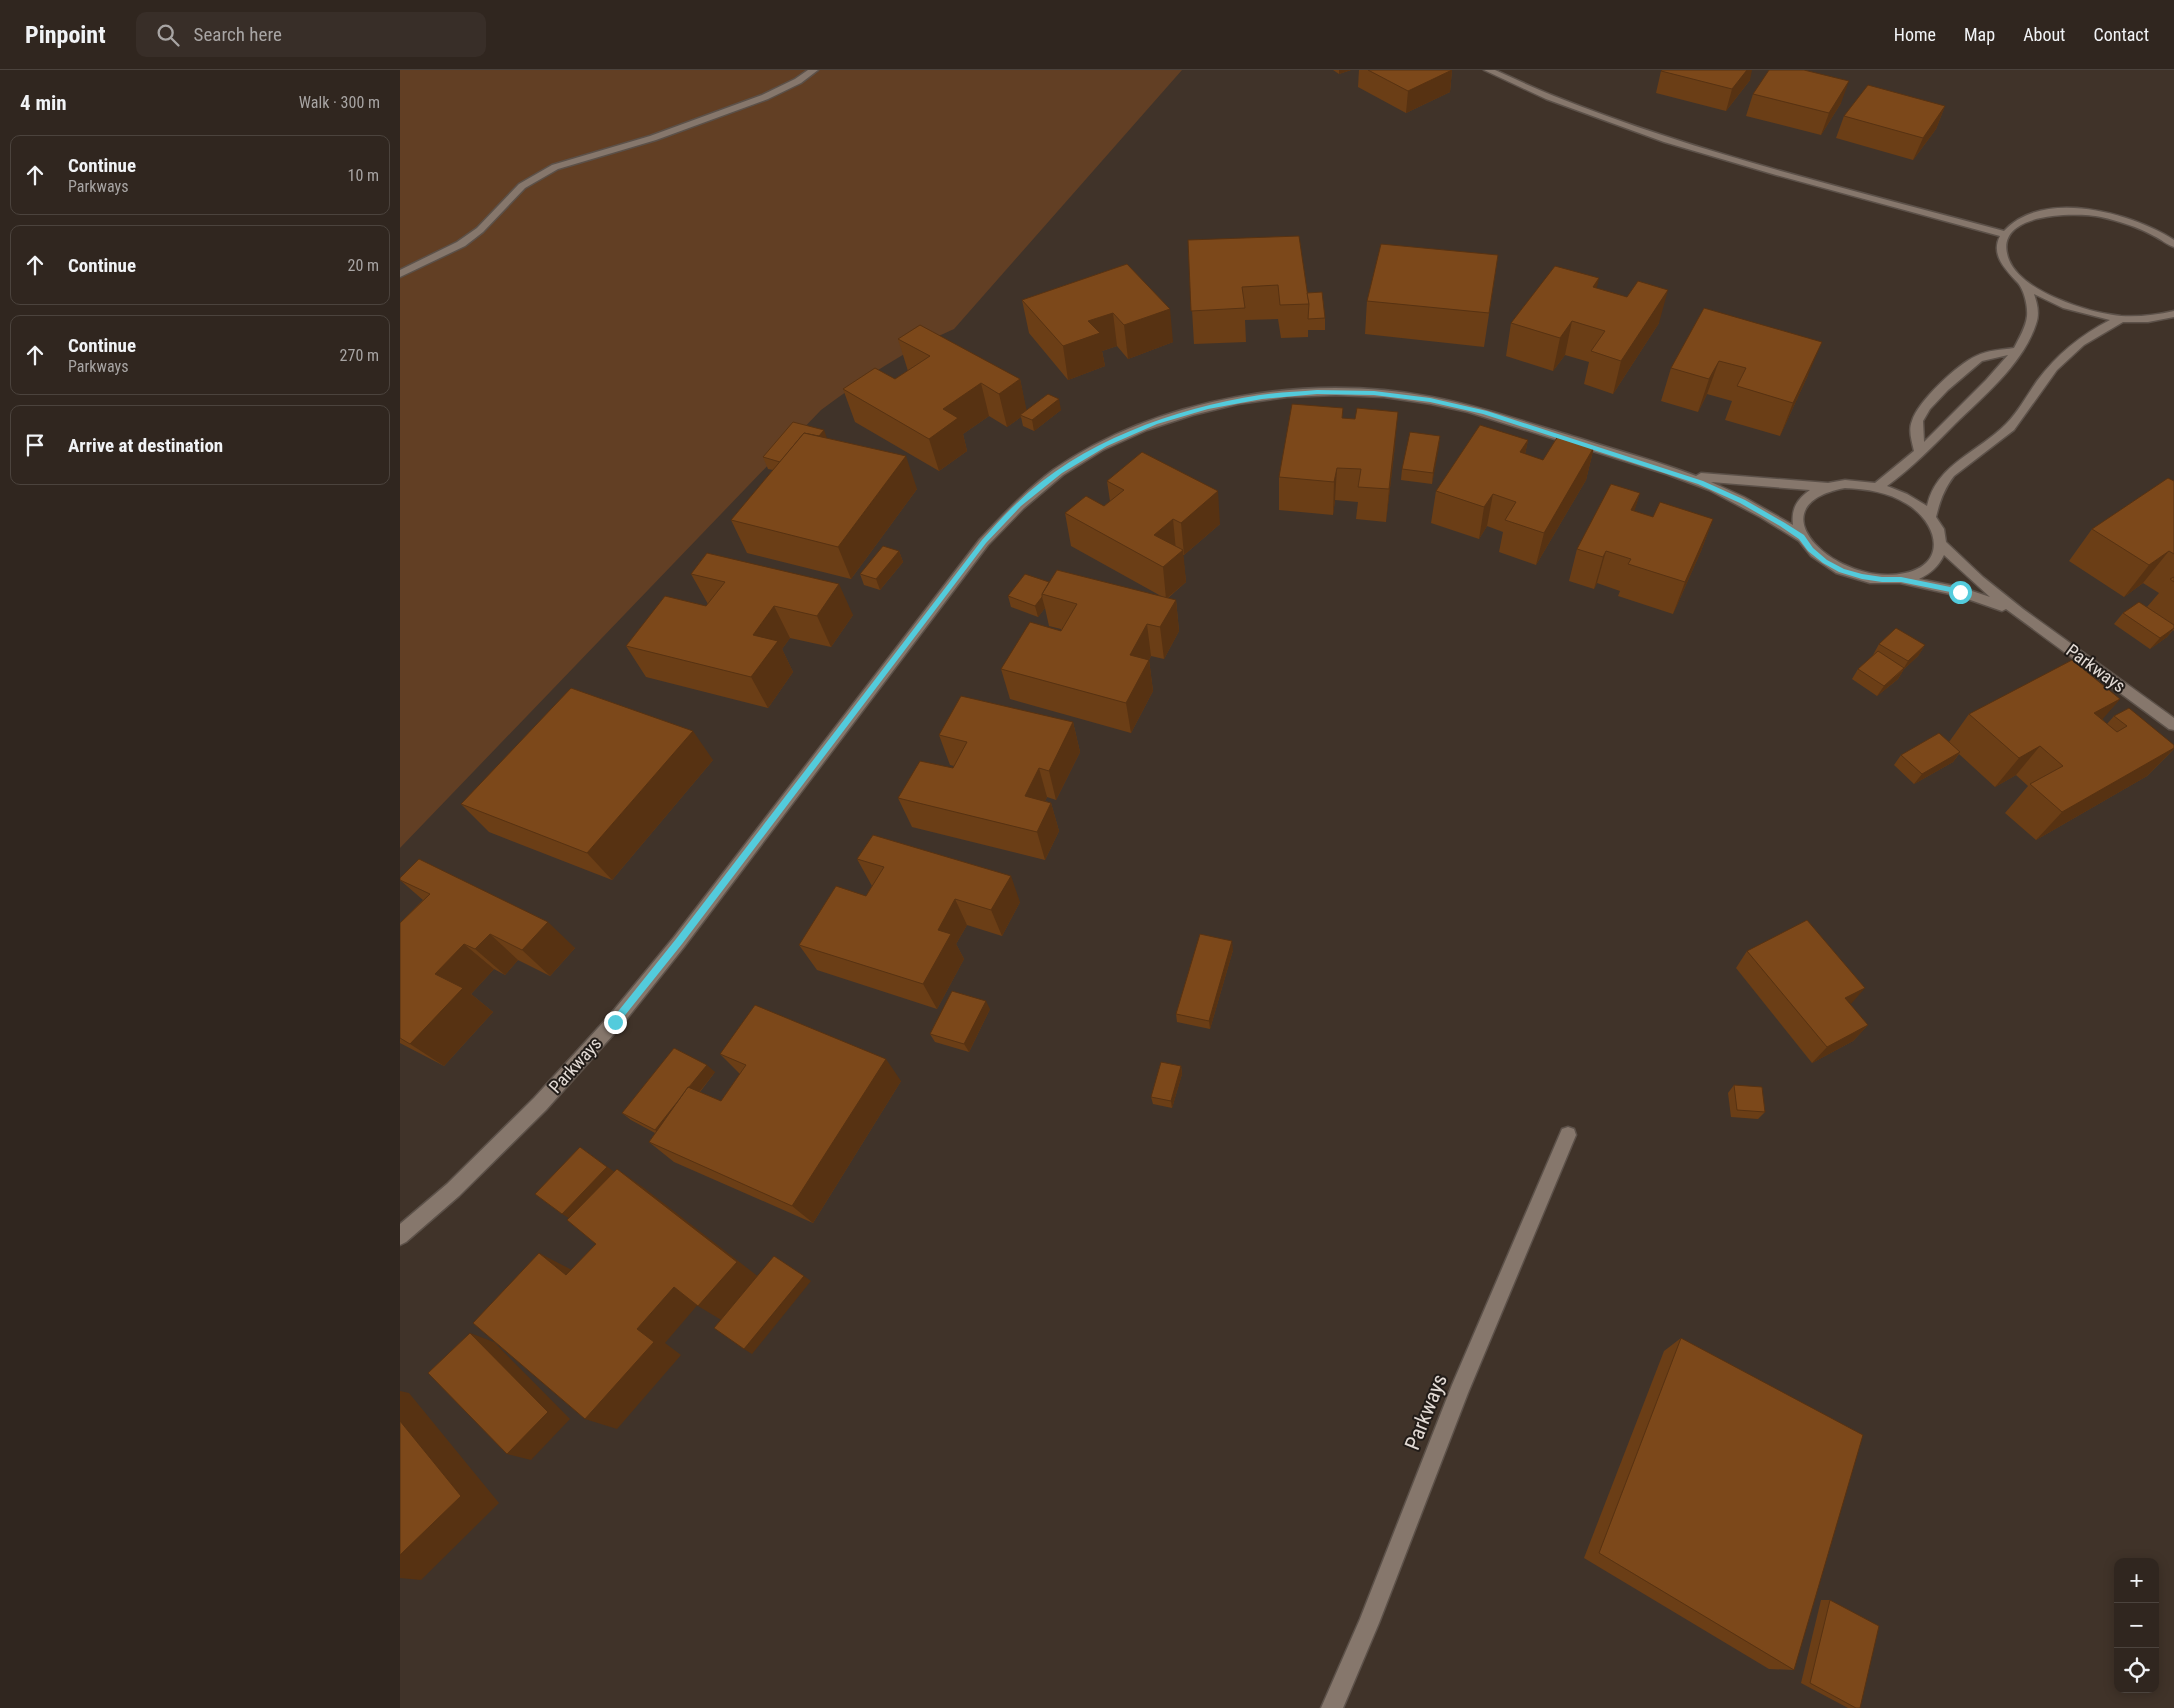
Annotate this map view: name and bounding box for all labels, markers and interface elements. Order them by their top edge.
search box [136,12,486,57]
text: Pinpoint [25,21,106,49]
icon: search [154,21,182,49]
text: Search here [194,23,282,46]
text: Home [1894,24,1936,45]
text: Map [1964,24,1995,45]
text: About [2023,24,2065,45]
text: Contact [2093,24,2149,45]
text: 4 min [20,91,67,115]
text: Walk · 300 m [299,93,380,112]
text: Continue [68,154,136,177]
icon: ahead [21,161,49,189]
text: 10 m [347,166,379,185]
text: Parkways [68,177,128,196]
icon: ahead [21,251,49,279]
text: Continue [68,254,136,277]
text: 20 m [347,256,379,275]
text: Continue [68,334,136,357]
icon: ahead [21,341,49,369]
text: 270 m [340,346,379,365]
text: Parkways [68,357,128,376]
icon: arrive [21,431,49,459]
text: Arrive at destination [68,434,223,457]
route start [1949,581,1972,604]
street label: Parkways [2062,640,2130,696]
route end [604,1011,627,1034]
street label: Parkways [544,1033,606,1097]
street label: Parkways [1400,1371,1452,1453]
map controls [2114,1558,2159,1693]
button: + [2114,1558,2159,1603]
button: − [2114,1603,2159,1648]
button: locate [2114,1648,2159,1693]

